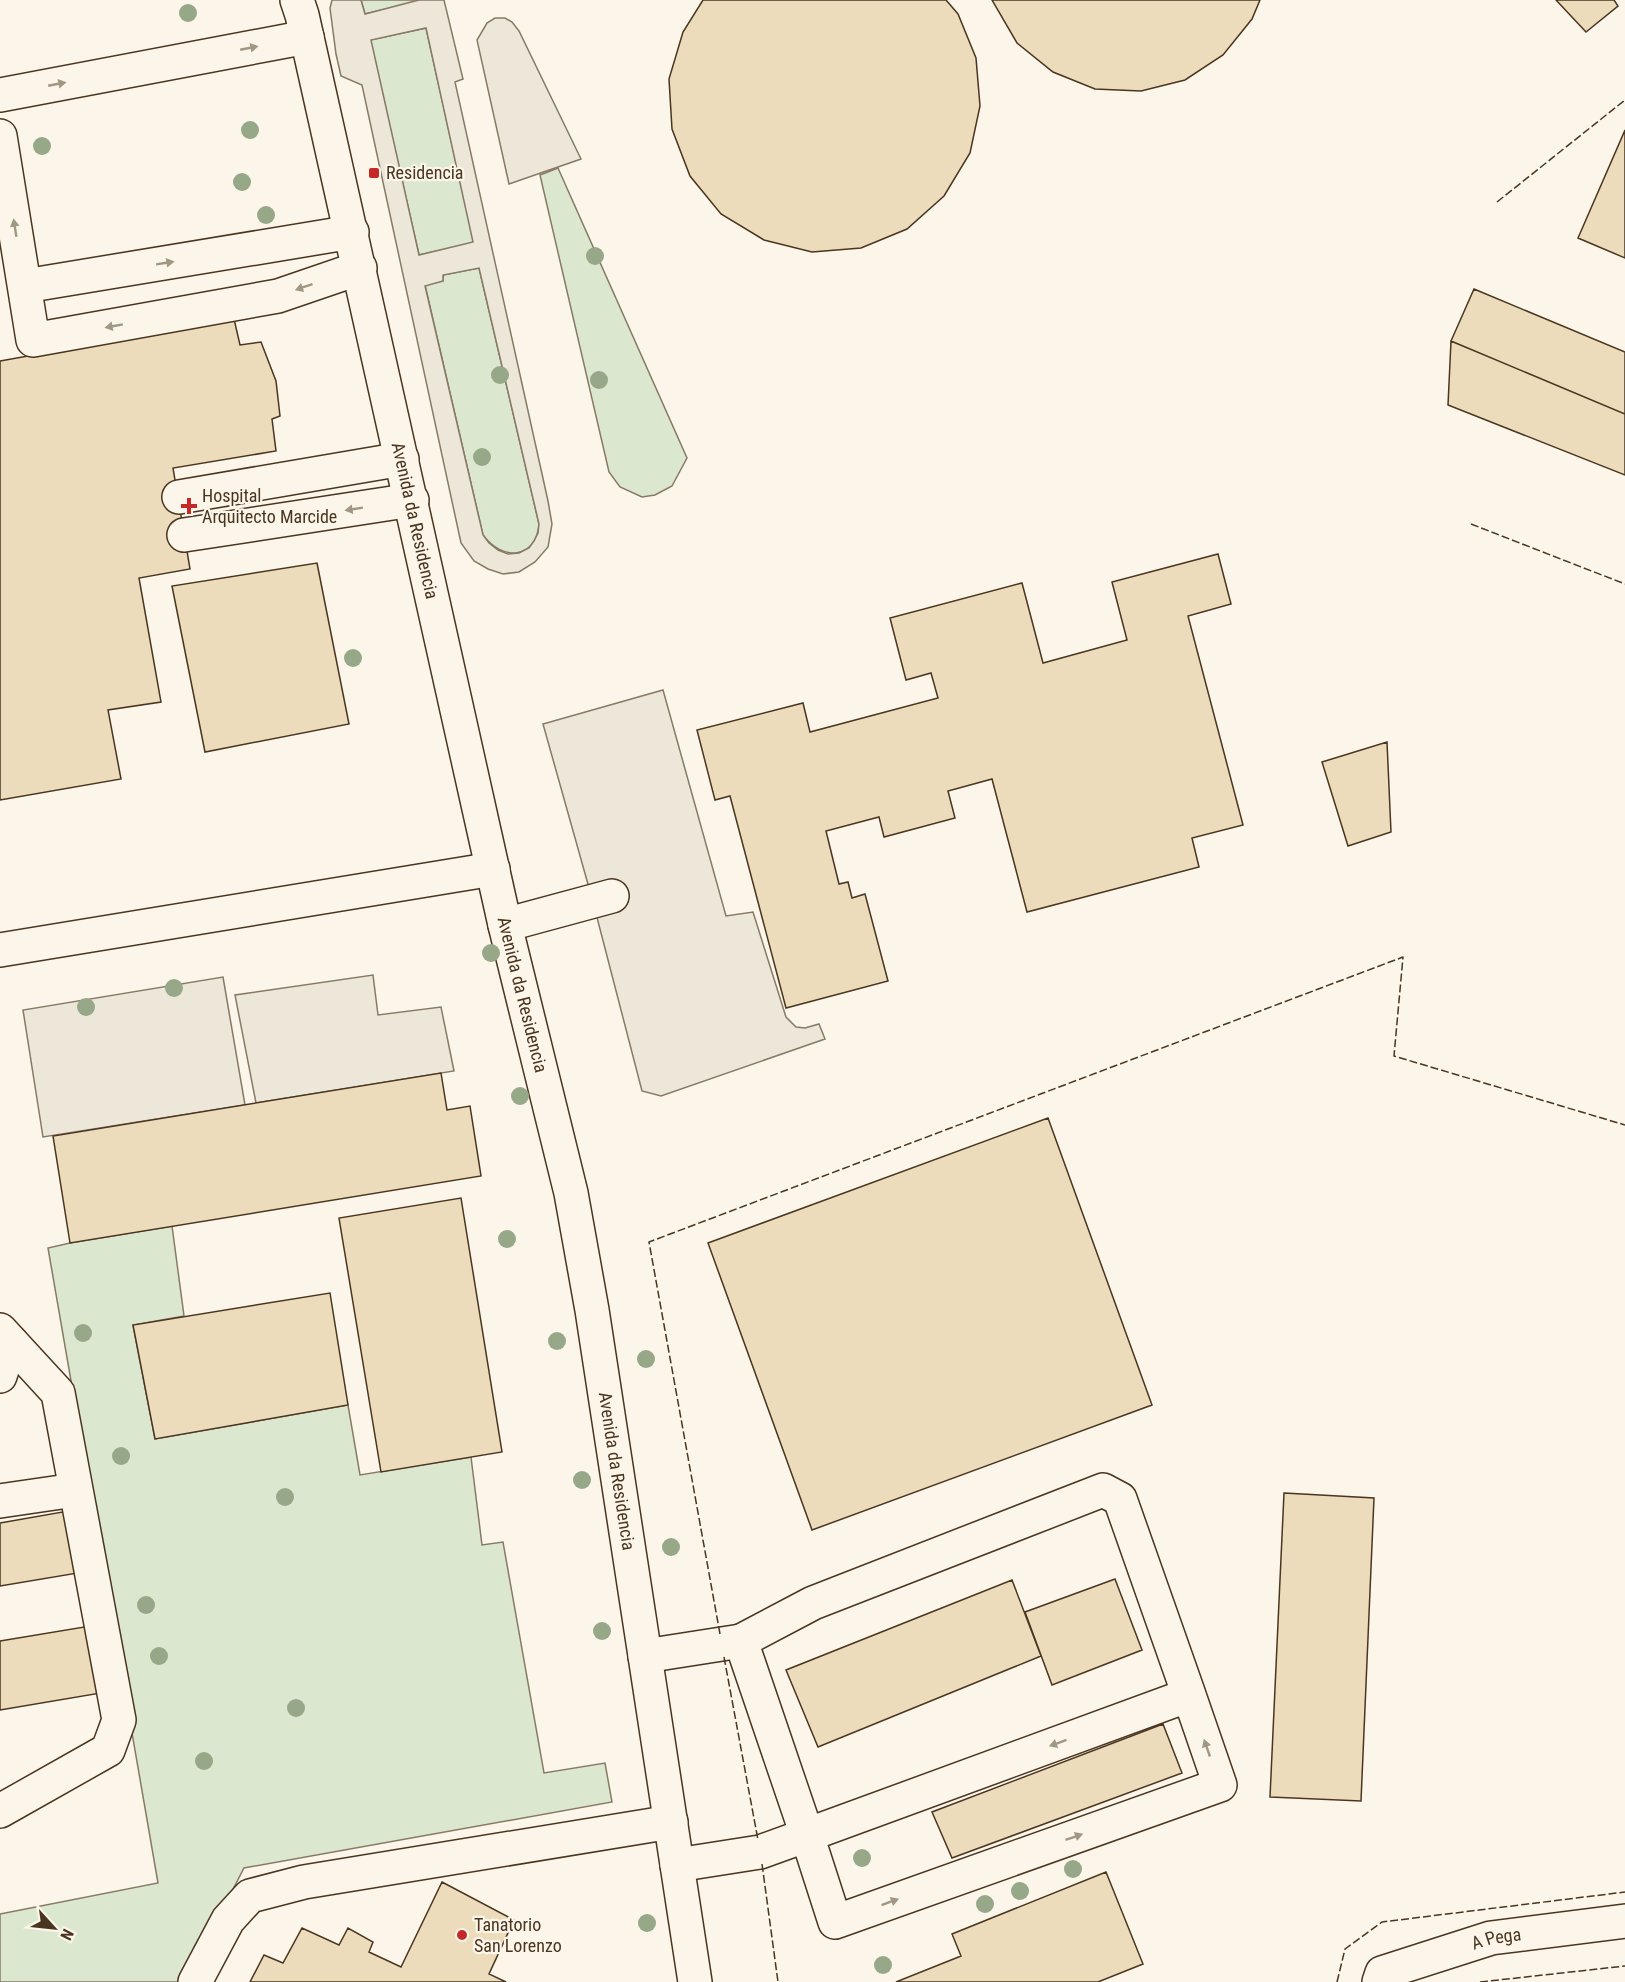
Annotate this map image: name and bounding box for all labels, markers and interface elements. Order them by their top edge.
one-way arrow [240,43,259,52]
one-way arrow [48,79,67,88]
place label: Residencia [386,162,463,183]
marker: Residencia [367,166,381,180]
one-way arrow [10,218,19,237]
one-way arrow [156,258,175,267]
one-way arrow [295,283,313,292]
one-way arrow [104,321,123,330]
street label: Avenida da Residencia [388,440,443,601]
place label: Hospital Arquitecto Marcide [202,485,337,527]
marker: Hospital Arquitecto Marcide [180,497,198,515]
one-way arrow [344,504,363,513]
street label: Avenida da Residencia [493,915,552,1075]
street label: Avenida da Residencia [595,1390,640,1552]
one-way arrow [1049,1738,1067,1748]
one-way arrow [1202,1739,1212,1757]
one-way arrow [1065,1832,1083,1842]
one-way arrow [882,1897,900,1907]
north arrow [24,1898,84,1958]
place label: Tanatorio San Lorenzo [474,1914,562,1956]
street label: A Pega [1468,1923,1522,1954]
text: N [56,1926,78,1943]
marker: Tanatorio San Lorenzo [455,1928,469,1942]

